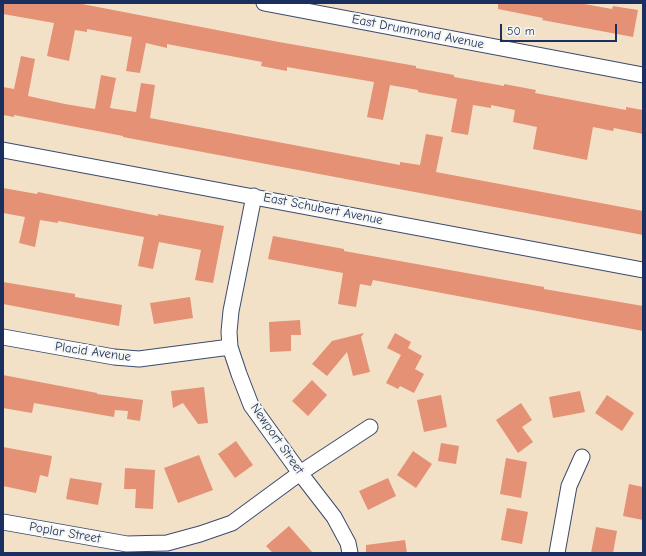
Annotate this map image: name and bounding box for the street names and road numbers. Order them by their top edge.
street label: East Drummond Avenue [351,12,485,52]
street label: East Schubert Avenue [262,190,384,228]
street label: Placid Avenue [54,339,132,365]
street label: Newport Street [247,401,307,477]
street label: Poplar Street [28,519,102,547]

